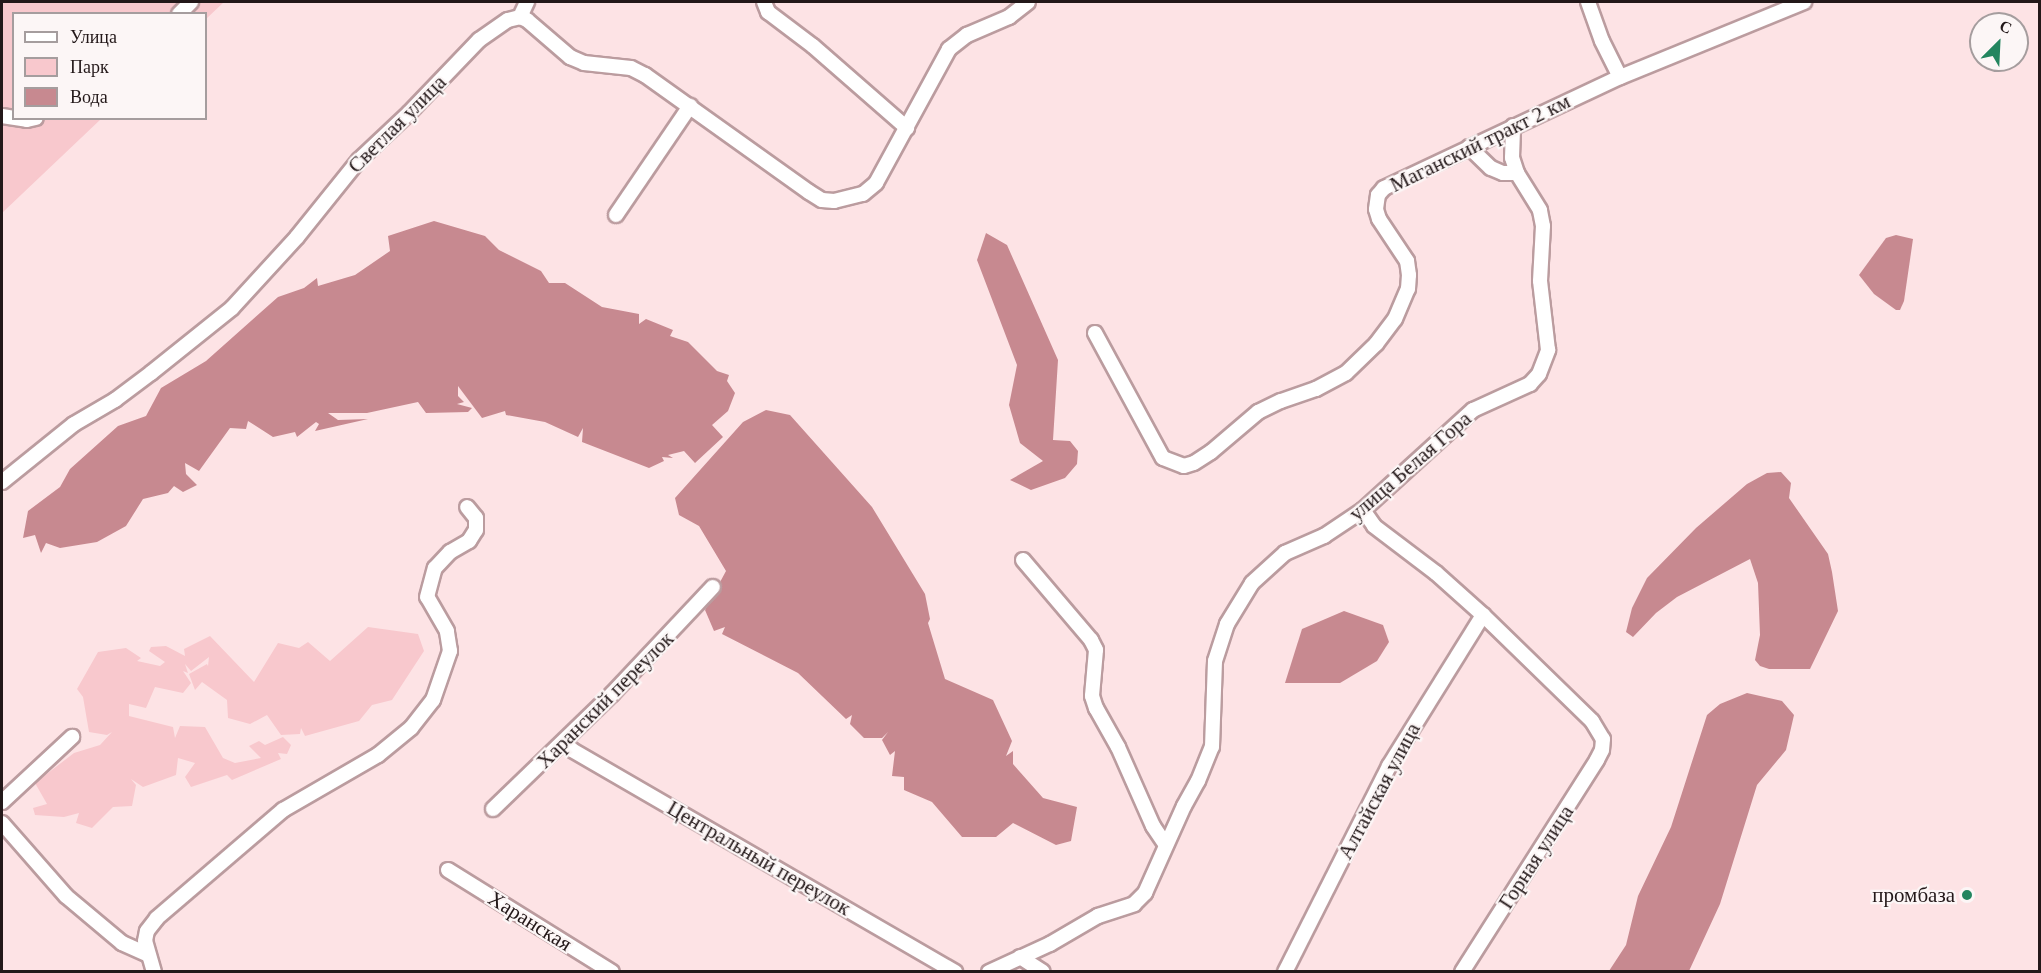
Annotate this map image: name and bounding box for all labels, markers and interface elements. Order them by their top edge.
legend [12,12,207,120]
north arrow [1969,12,2029,72]
text: С [1997,17,2014,37]
text: Улица [70,27,117,47]
text: Парк [70,57,109,77]
street label: Светлая улица [343,70,451,178]
text: Вода [70,87,108,107]
street label: Маганский тракт 2 км [1386,88,1574,198]
street label: улица Белая Гора [1344,406,1476,526]
street label: Харанский переулок [531,626,679,774]
street label: Алтайская улица [1332,718,1426,864]
street label: Центральный переулок [663,795,855,921]
street label: Горная улица [1493,800,1579,914]
place label: промбаза [1872,882,1955,908]
street label: Харанская [484,885,576,957]
marker: промбаза [1960,888,1974,902]

